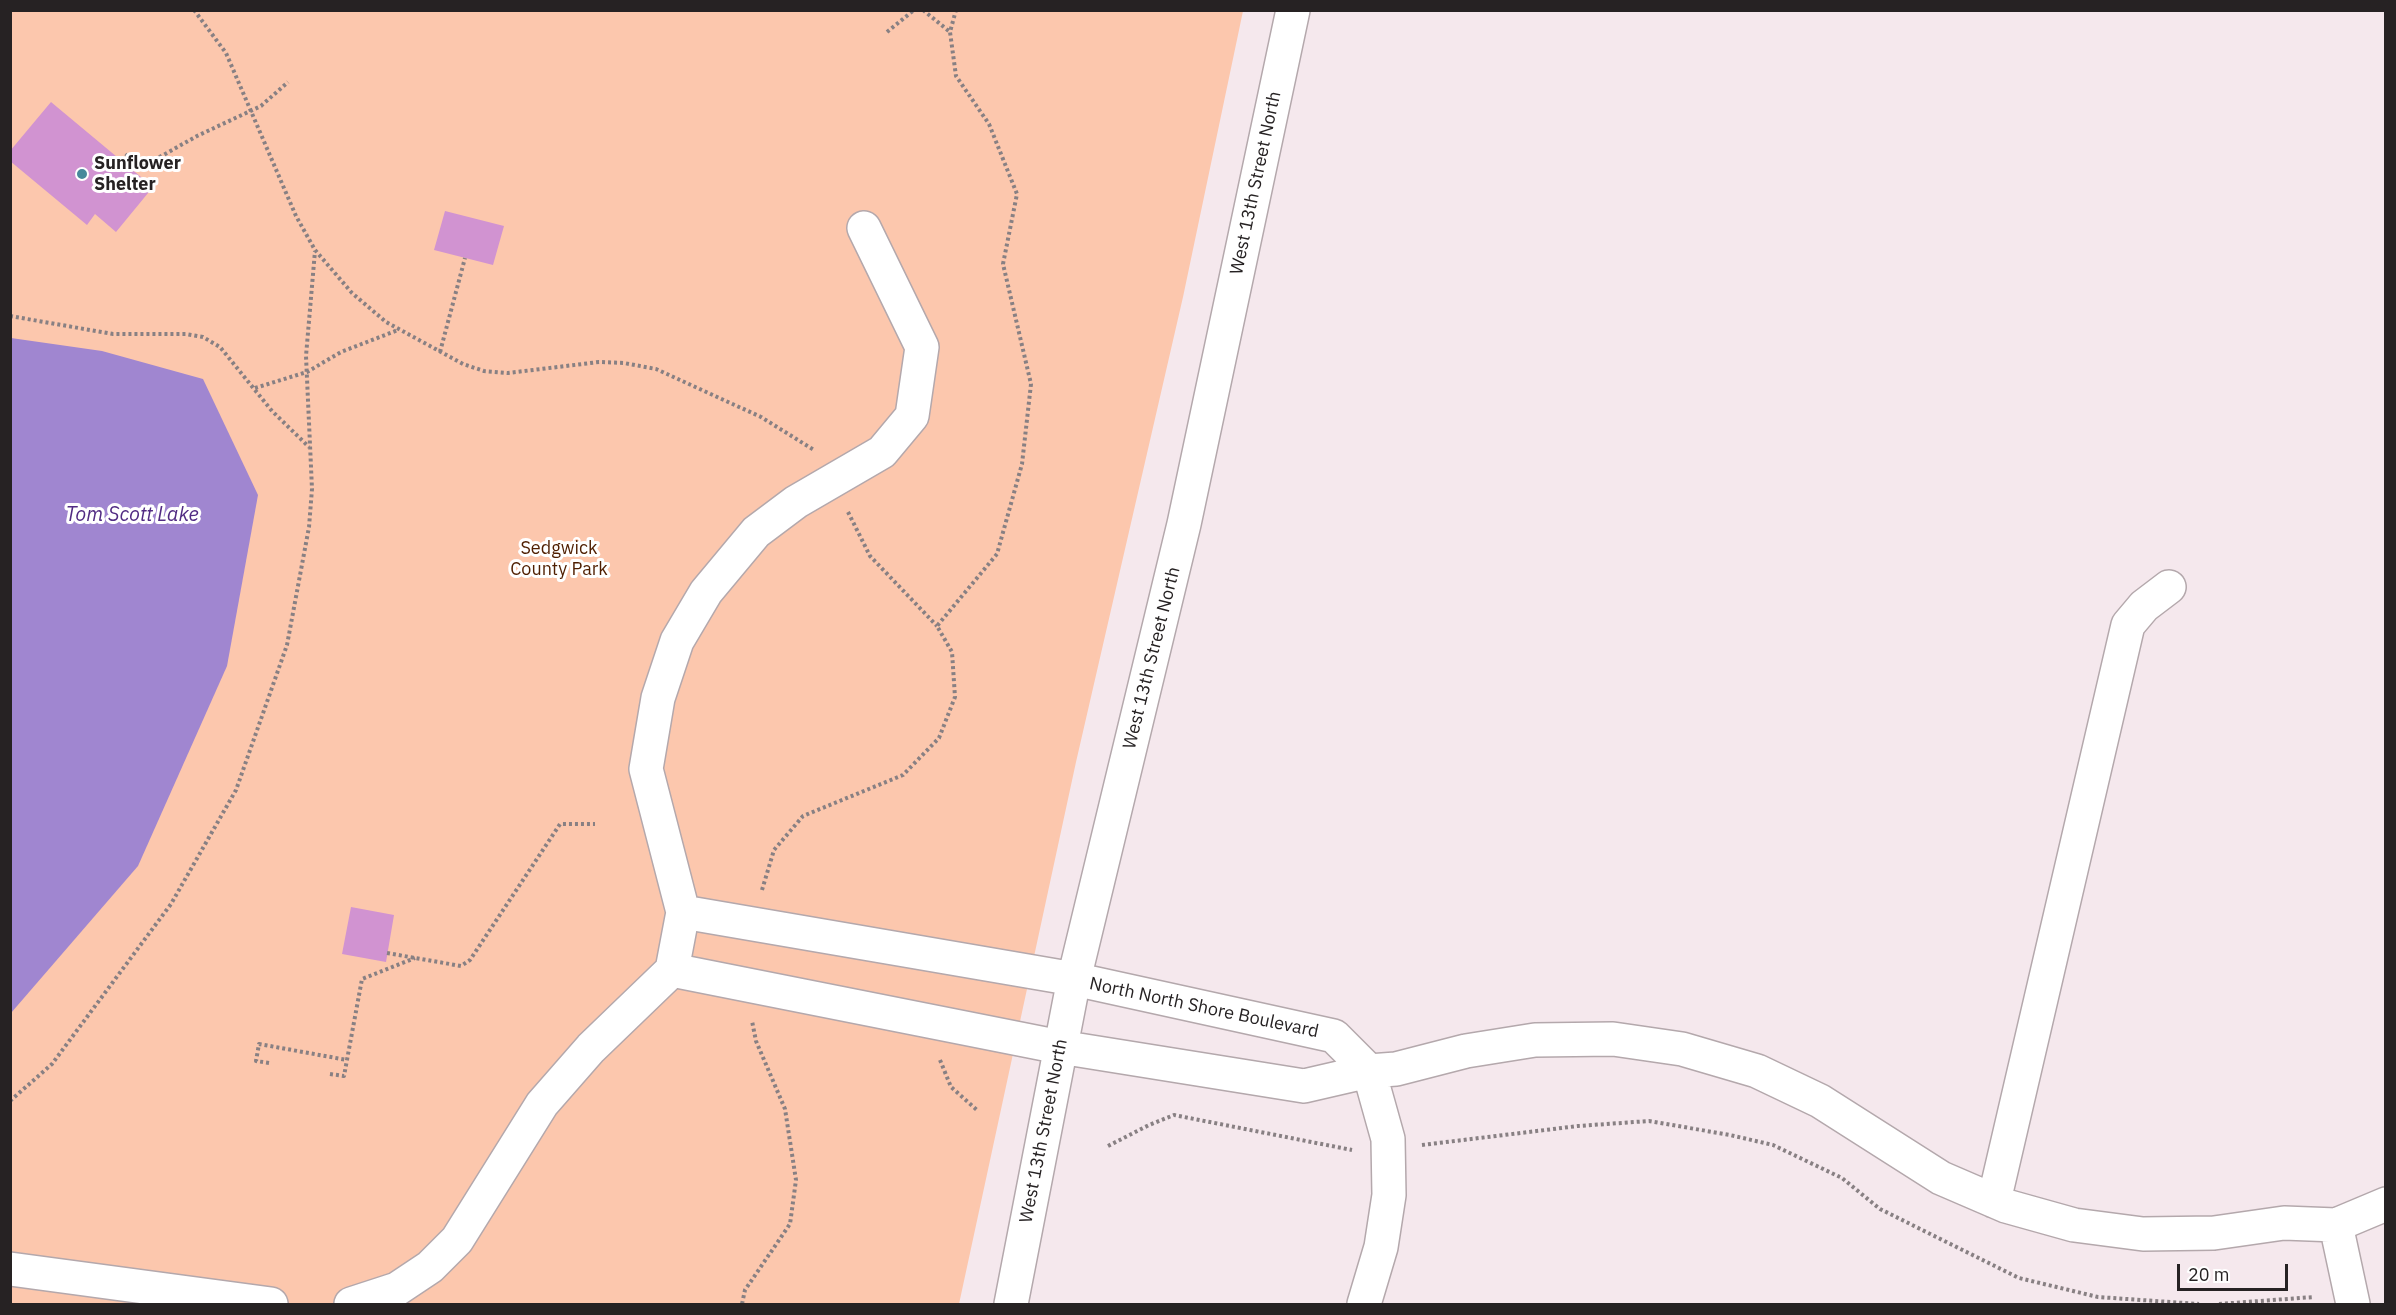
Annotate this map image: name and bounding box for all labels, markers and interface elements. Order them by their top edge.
street label: West 13th Street North [1226,89,1286,277]
place label: Sunflower Shelter [94,153,181,195]
marker: Sunflower Shelter [75,167,89,181]
water label: Tom Scott Lake [65,503,199,527]
park label: Sedgwick County Park [510,538,608,580]
street label: West 13th Street North [1119,565,1185,751]
street label: North North Shore Boulevard [1087,973,1321,1043]
street label: West 13th Street North [1016,1037,1072,1225]
scale bar [2180,1252,2291,1290]
text: 20 m [2188,1263,2230,1286]

